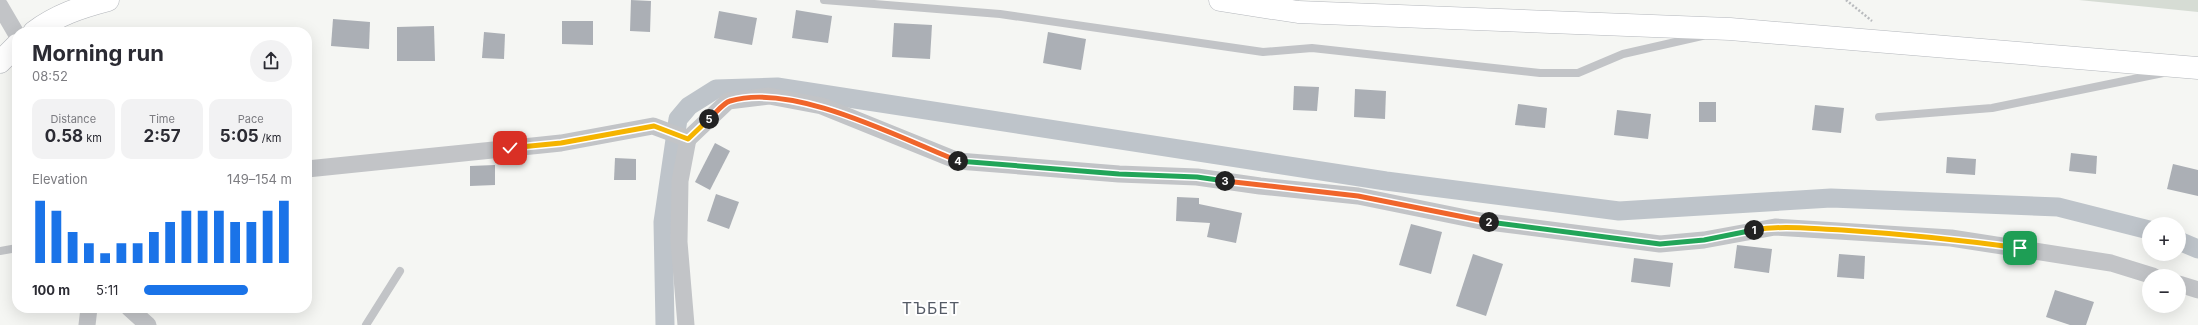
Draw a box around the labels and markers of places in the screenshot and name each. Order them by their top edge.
pin: 5 [699,109,719,129]
pin [493,131,527,165]
pin: 4 [948,151,968,171]
pin: 3 [1215,171,1235,191]
pin: 2 [1479,212,1499,232]
pin: 1 [1744,220,1764,240]
pin [2003,231,2037,265]

